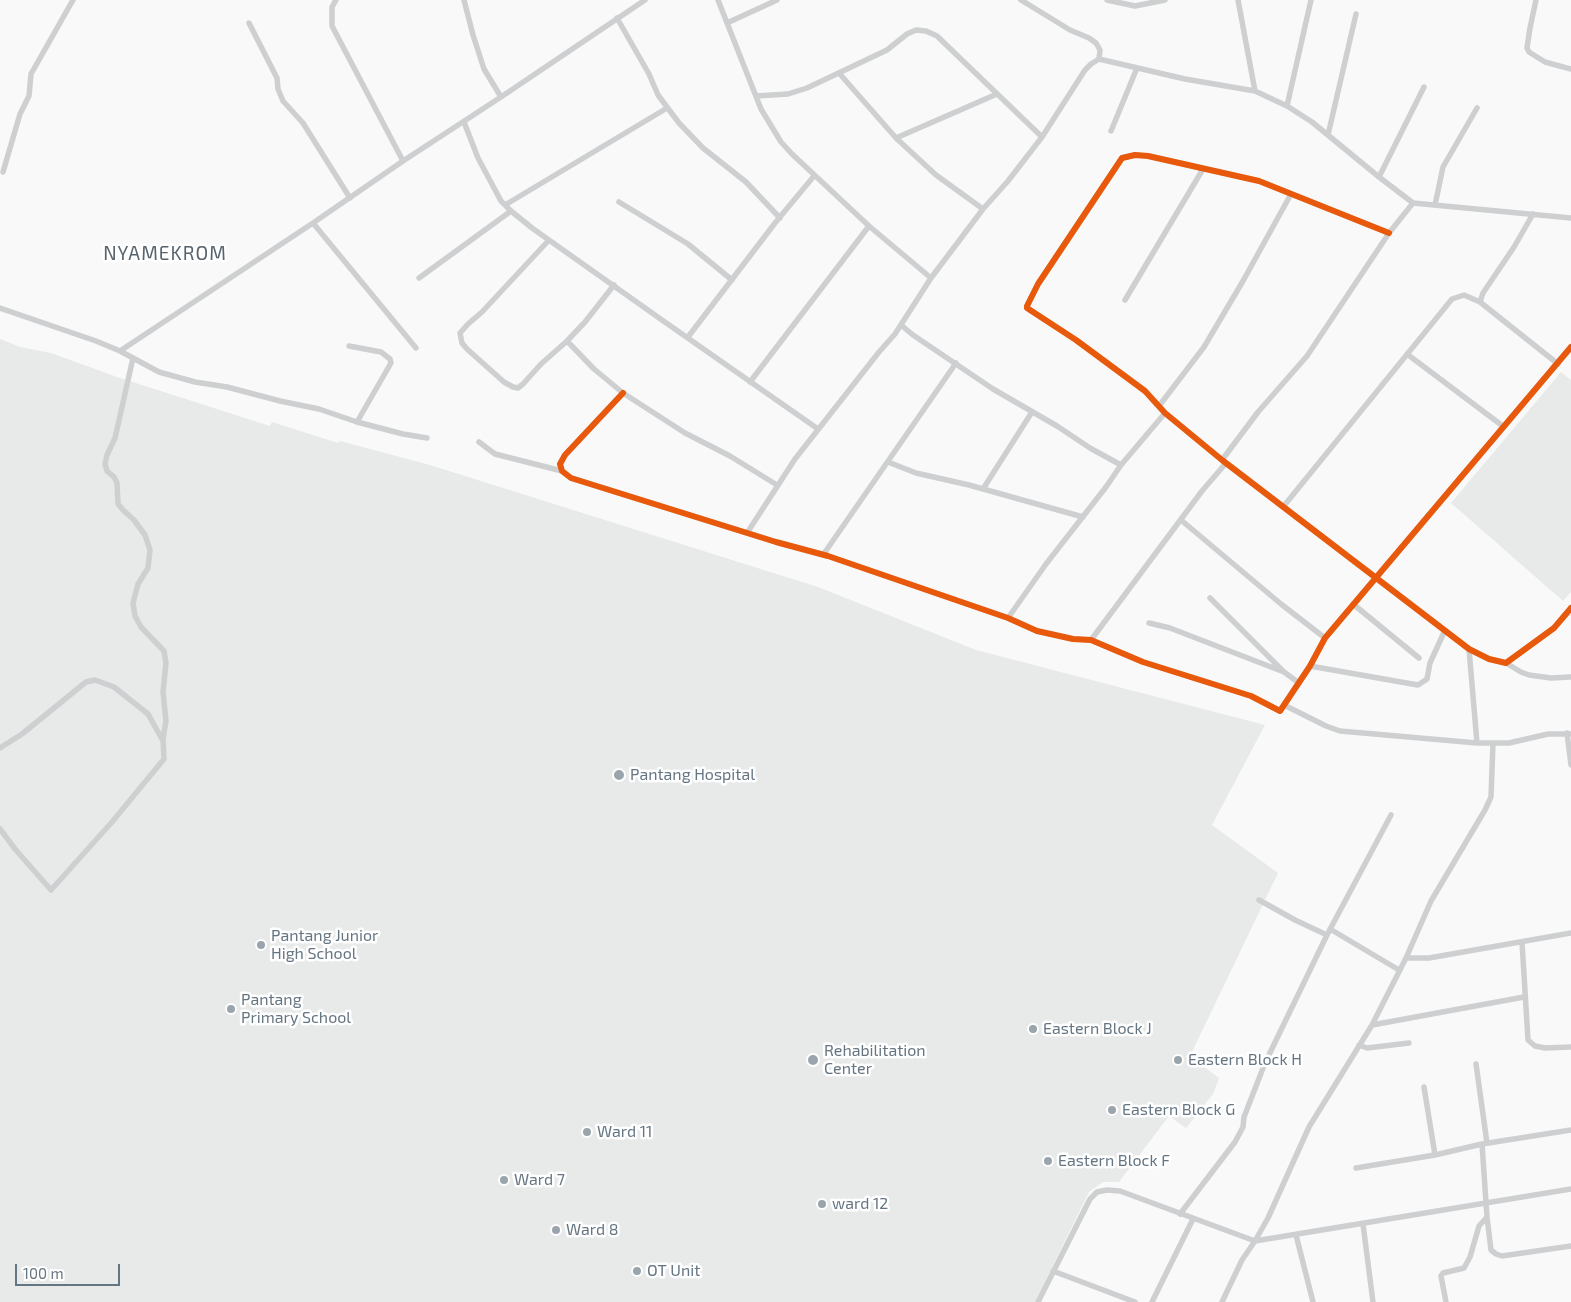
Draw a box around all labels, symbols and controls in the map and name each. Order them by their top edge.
district label: NYAMEKROM [102,243,228,265]
place label: Pantang Hospital [630,765,755,785]
marker: Pantang Hospital [612,768,626,782]
place label: Pantang Junior High School [271,926,378,964]
marker: Pantang Junior High School [255,939,267,951]
place label: Pantang Primary School [241,990,351,1028]
marker: Pantang Primary School [225,1003,237,1015]
place label: Eastern Block J [1043,1019,1152,1039]
marker: Eastern Block J [1027,1023,1039,1035]
place label: Rehabilitation Center [824,1041,926,1079]
place label: Eastern Block H [1188,1050,1302,1070]
marker: Rehabilitation Center [806,1053,820,1067]
marker: Eastern Block H [1172,1054,1184,1066]
place label: Eastern Block G [1122,1100,1235,1120]
marker: Eastern Block G [1106,1104,1118,1116]
place label: Ward 11 [597,1122,652,1142]
marker: Ward 11 [581,1126,593,1138]
place label: Eastern Block F [1058,1151,1170,1171]
marker: Eastern Block F [1042,1155,1054,1167]
place label: Ward 7 [514,1170,565,1190]
marker: Ward 7 [498,1174,510,1186]
place label: ward 12 [832,1194,888,1214]
marker: ward 12 [816,1198,828,1210]
place label: Ward 8 [566,1220,618,1240]
marker: Ward 8 [550,1224,562,1236]
scale bar [18,1254,122,1286]
place label: OT Unit [647,1261,700,1281]
text: 100 m [23,1264,64,1282]
marker: OT Unit [631,1265,643,1277]

